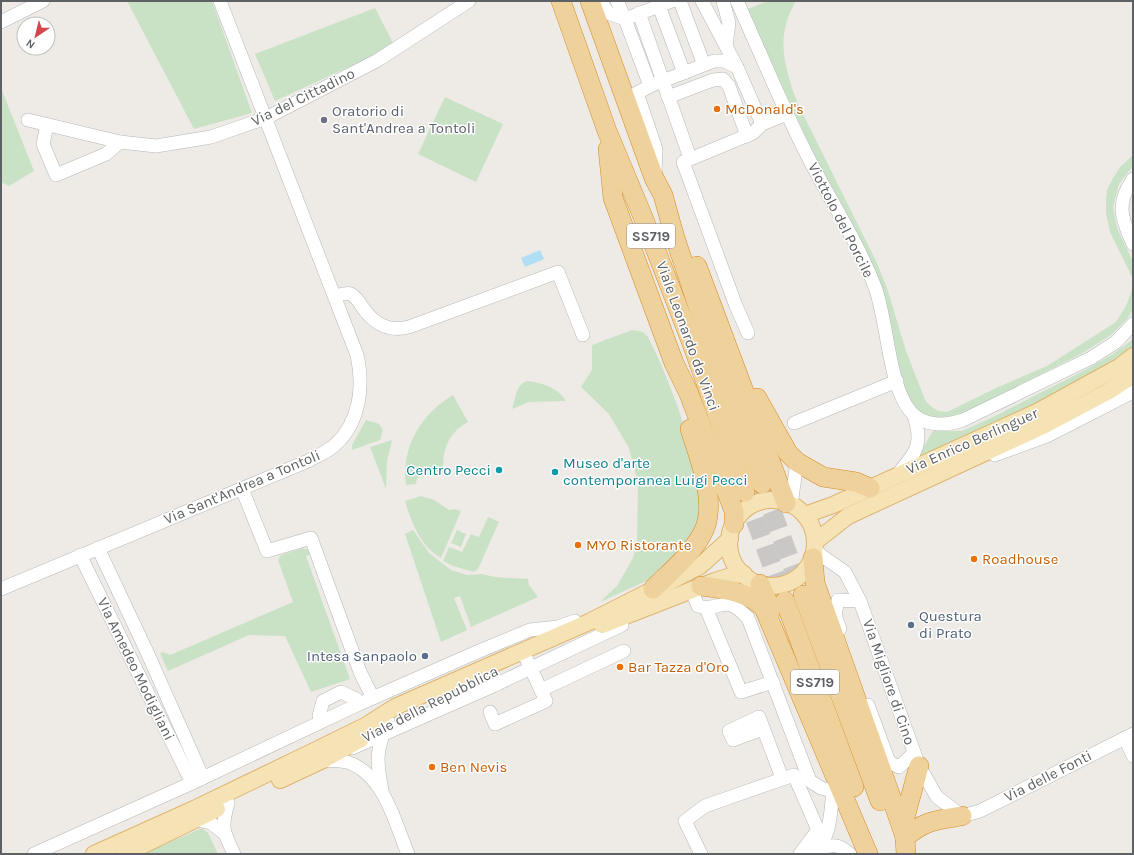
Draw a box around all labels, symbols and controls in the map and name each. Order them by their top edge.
north arrow [16,16,56,56]
text: N [24,36,38,51]
street label: Via del Cittadino [248,64,358,130]
place label: McDonald's [725,100,804,118]
place label: Oratorio di Sant'Andrea a Tontoli [332,102,475,137]
marker: McDonald's [712,104,722,114]
marker: Oratorio di Sant'Andrea a Tontoli [319,115,329,125]
street label: Viottolo del Porcile [804,159,878,281]
road number: SS719 [627,224,675,248]
street label: Viale Leonardo da Vinci [653,259,723,413]
street label: Via Enrico Berlinguer [903,404,1041,478]
street label: Via Sant'Andrea a Tontoli [161,446,323,528]
place label: Museo d'arte contemporanea Luigi Pecci [563,454,748,489]
place label: Centro Pecci [406,461,491,479]
marker: Centro Pecci [494,465,504,475]
marker: Museo d'arte contemporanea Luigi Pecci [550,467,560,477]
place label: MYO Ristorante [586,536,691,554]
marker: MYO Ristorante [573,540,583,550]
place label: Roadhouse [982,550,1058,568]
marker: Roadhouse [969,554,979,564]
street label: Via Amedeo Modigliani [94,595,178,743]
place label: Questura di Prato [919,607,982,642]
street label: Via Migliore di Cino [859,617,919,747]
marker: Questura di Prato [906,620,916,630]
place label: Intesa Sanpaolo [307,647,417,665]
marker: Intesa Sanpaolo [420,651,430,661]
place label: Bar Tazza d'Oro [628,658,729,676]
street label: Viale della Repubblica [359,662,501,746]
marker: Bar Tazza d'Oro [615,662,625,672]
road number: SS719 [791,670,839,694]
street label: Via delle Fonti [1001,746,1095,806]
place label: Ben Nevis [440,758,508,776]
marker: Ben Nevis [427,762,437,772]

